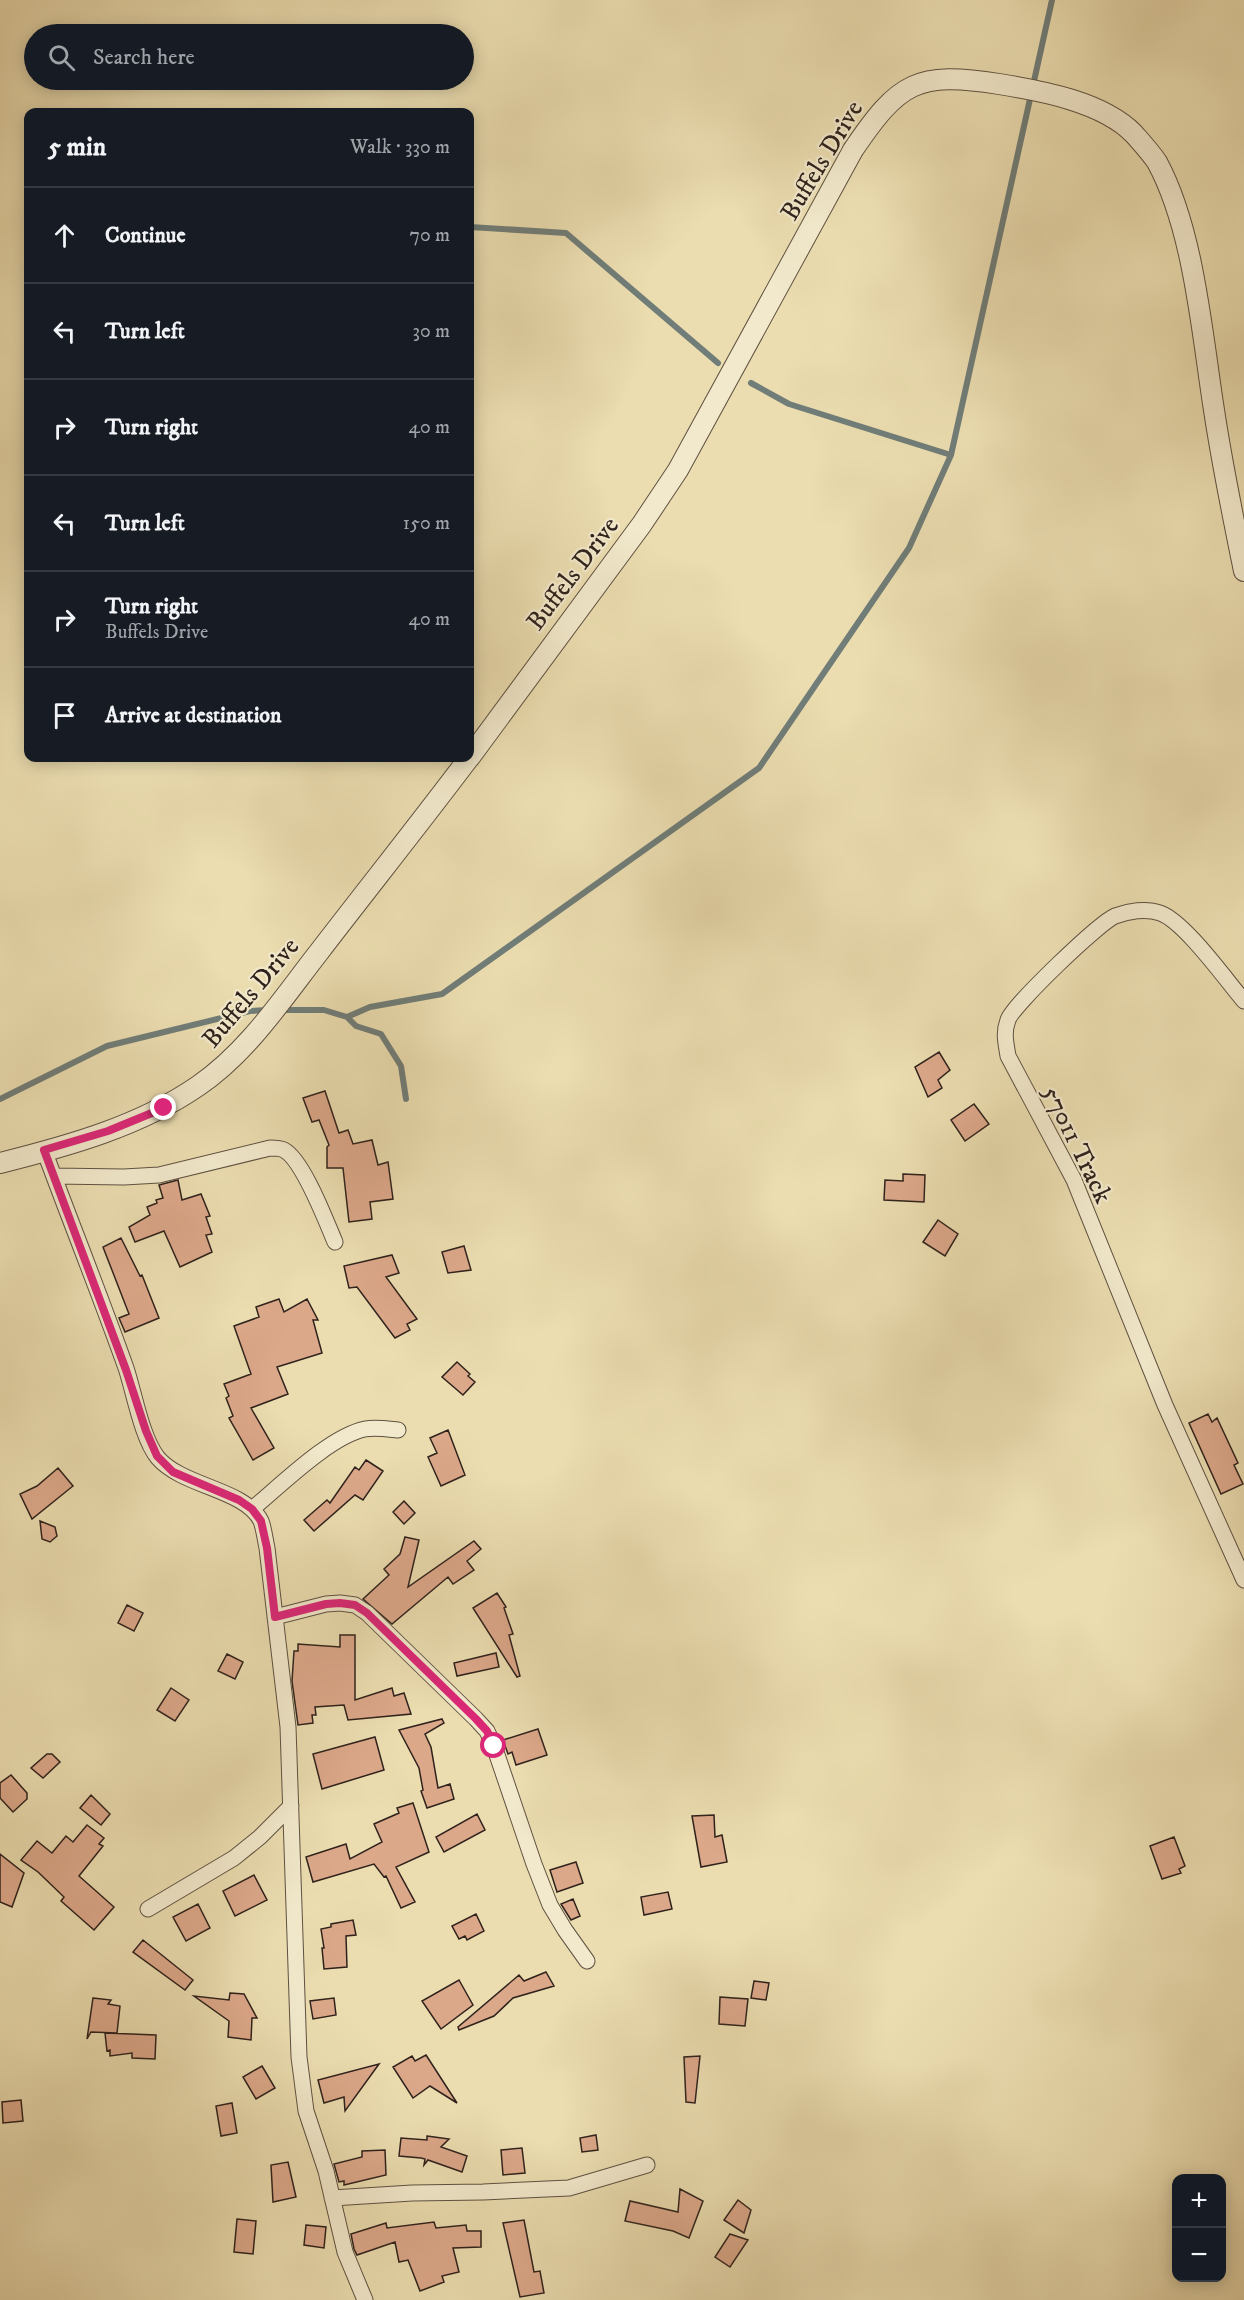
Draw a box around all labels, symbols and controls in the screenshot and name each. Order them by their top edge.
search box [24,24,474,90]
icon: search [45,41,78,74]
text: Search here [93,44,195,71]
street label: Buffels Drive [774,95,871,227]
text: 5 min [48,131,106,164]
text: Walk · 330 m [350,135,450,160]
icon: ahead [48,219,81,252]
text: Continue [105,222,186,249]
text: 70 m [409,223,450,248]
icon: left [48,315,81,348]
text: Turn left [105,318,185,345]
text: 30 m [412,319,450,344]
icon: right [48,411,81,444]
text: Turn right [105,414,198,441]
text: 40 m [408,415,450,440]
icon: left [48,507,81,540]
text: Turn left [105,510,185,537]
street label: Buffels Drive [520,510,627,637]
text: 150 m [403,511,450,536]
text: Turn right [105,593,198,620]
icon: right [48,603,81,636]
text: 40 m [408,607,450,632]
text: Buffels Drive [105,620,208,645]
icon: arrive [48,699,81,732]
text: Arrive at destination [105,702,282,729]
street label: Buffels Drive [195,931,307,1055]
street label: 57011 Track [1034,1080,1119,1209]
route end [150,1094,176,1120]
route start [480,1732,506,1758]
map controls [1172,2174,1226,2282]
button: + [1172,2174,1226,2228]
button: − [1172,2228,1226,2282]

